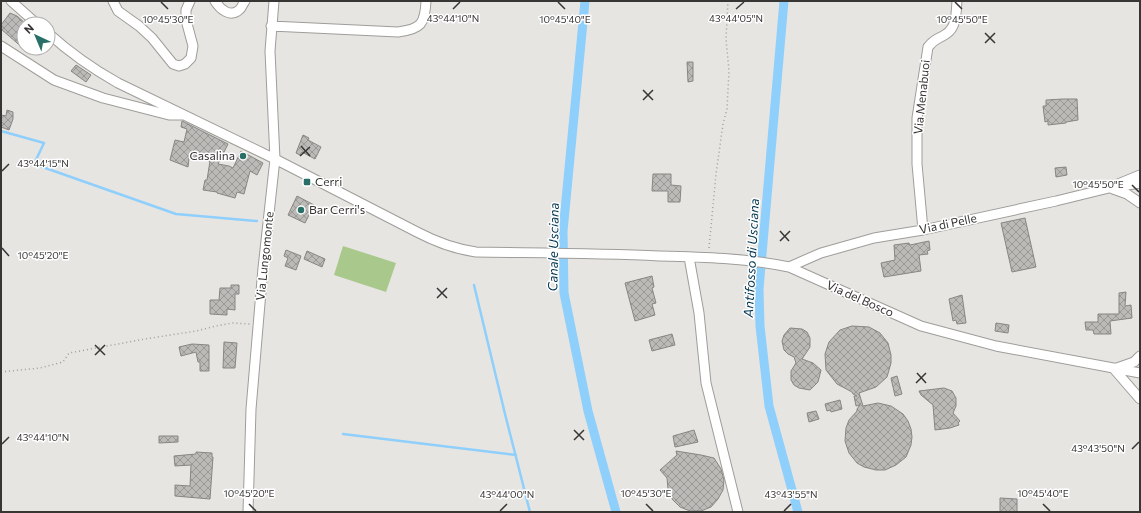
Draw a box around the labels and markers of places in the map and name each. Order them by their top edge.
place label: Casalina [189,148,235,162]
marker: Casalina [238,151,248,161]
place label: Cerri [315,174,342,188]
marker: Cerri [302,177,312,187]
place label: Bar Cerri's [309,202,365,216]
marker: Bar Cerri's [296,205,306,215]

